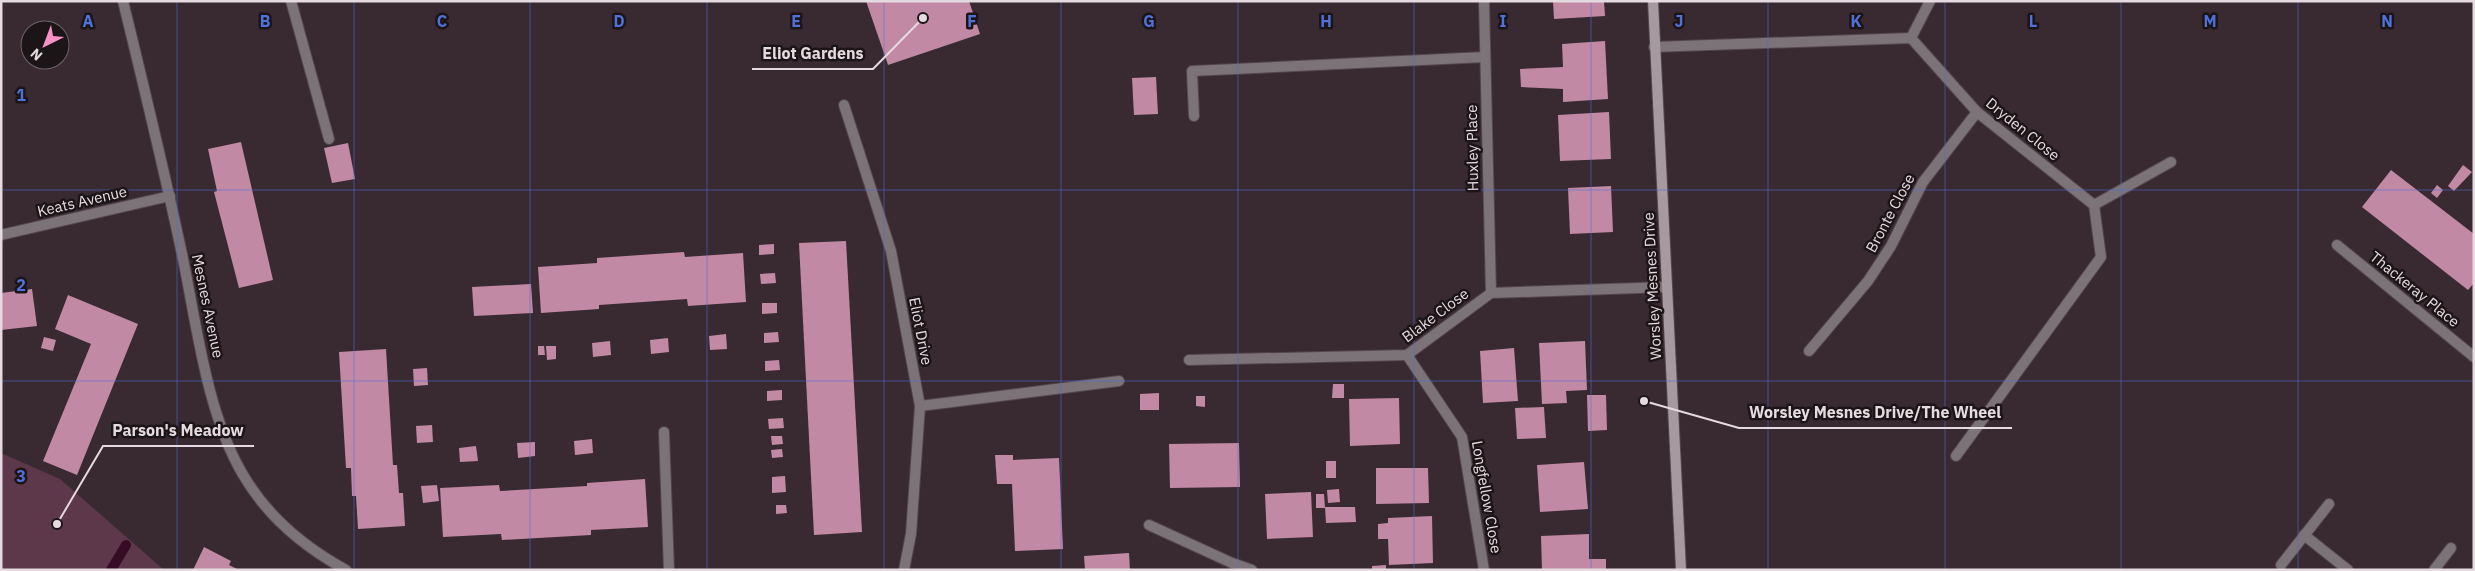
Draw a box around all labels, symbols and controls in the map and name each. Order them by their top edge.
text: A [83,11,94,31]
text: B [260,11,271,31]
text: C [437,11,447,31]
text: D [613,11,625,31]
text: E [791,11,801,31]
text: F [967,11,977,31]
text: G [1143,11,1155,31]
text: H [1320,11,1332,31]
text: I [1500,11,1507,31]
text: J [1675,11,1683,31]
text: K [1850,11,1862,31]
text: L [2029,11,2037,31]
text: M [2203,11,2217,31]
text: N [2381,11,2393,31]
north arrow [20,20,70,70]
callout: Eliot Gardens [752,38,873,69]
text: Eliot Gardens [762,43,864,63]
text: N [27,45,46,65]
text: 1 [16,85,26,105]
street label: Dryden Close [1982,93,2064,165]
street label: Huxley Place [1462,104,1482,192]
street label: Bronte Close [1861,170,1919,256]
street label: Keats Avenue [35,181,129,221]
street label: Worsley Mesnes Drive [1639,212,1665,360]
street label: Thackeray Place [2366,247,2464,331]
street label: Mesnes Avenue [188,252,228,360]
text: 2 [16,275,26,295]
street label: Blake Close [1398,284,1472,346]
street label: Eliot Drive [905,296,937,366]
callout: Worsley Mesnes Drive/The Wheel [1739,397,2012,428]
text: Worsley Mesnes Drive/The Wheel [1749,402,2001,422]
callout: Parson's Meadow [103,415,254,446]
text: Parson's Meadow [112,420,244,440]
street label: Longfellow Close [1468,439,1506,555]
text: 3 [16,466,26,486]

